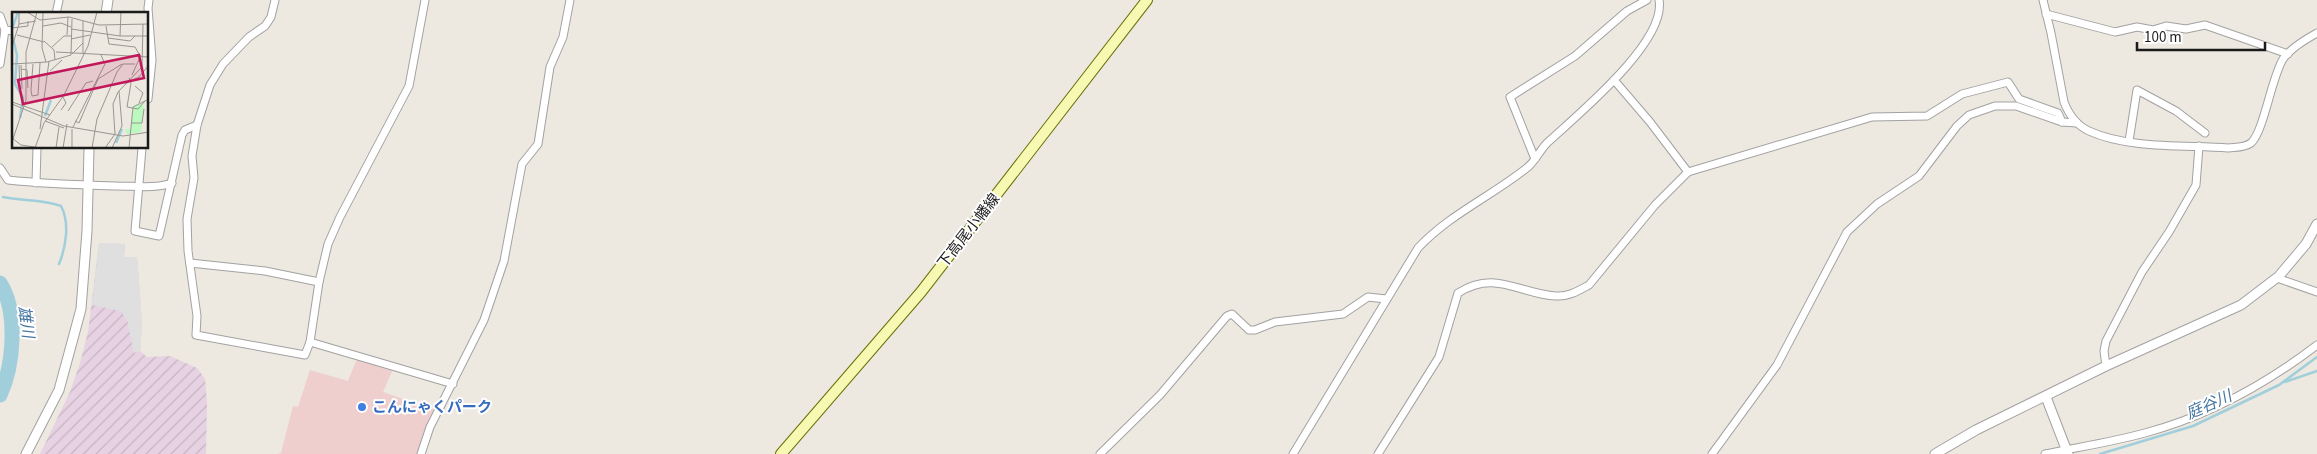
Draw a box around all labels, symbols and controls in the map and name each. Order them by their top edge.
inset map [12,12,149,149]
scale bar [2137,20,2264,52]
text: 100 m [2144,27,2182,48]
street label: 下高尾小幡線 [933,189,1005,273]
water label: 雄川 [13,305,39,341]
water label: 庭谷川 [2183,384,2237,425]
place label: こんにゃくパーク [372,397,492,418]
marker: こんにゃくパーク [356,401,368,413]

